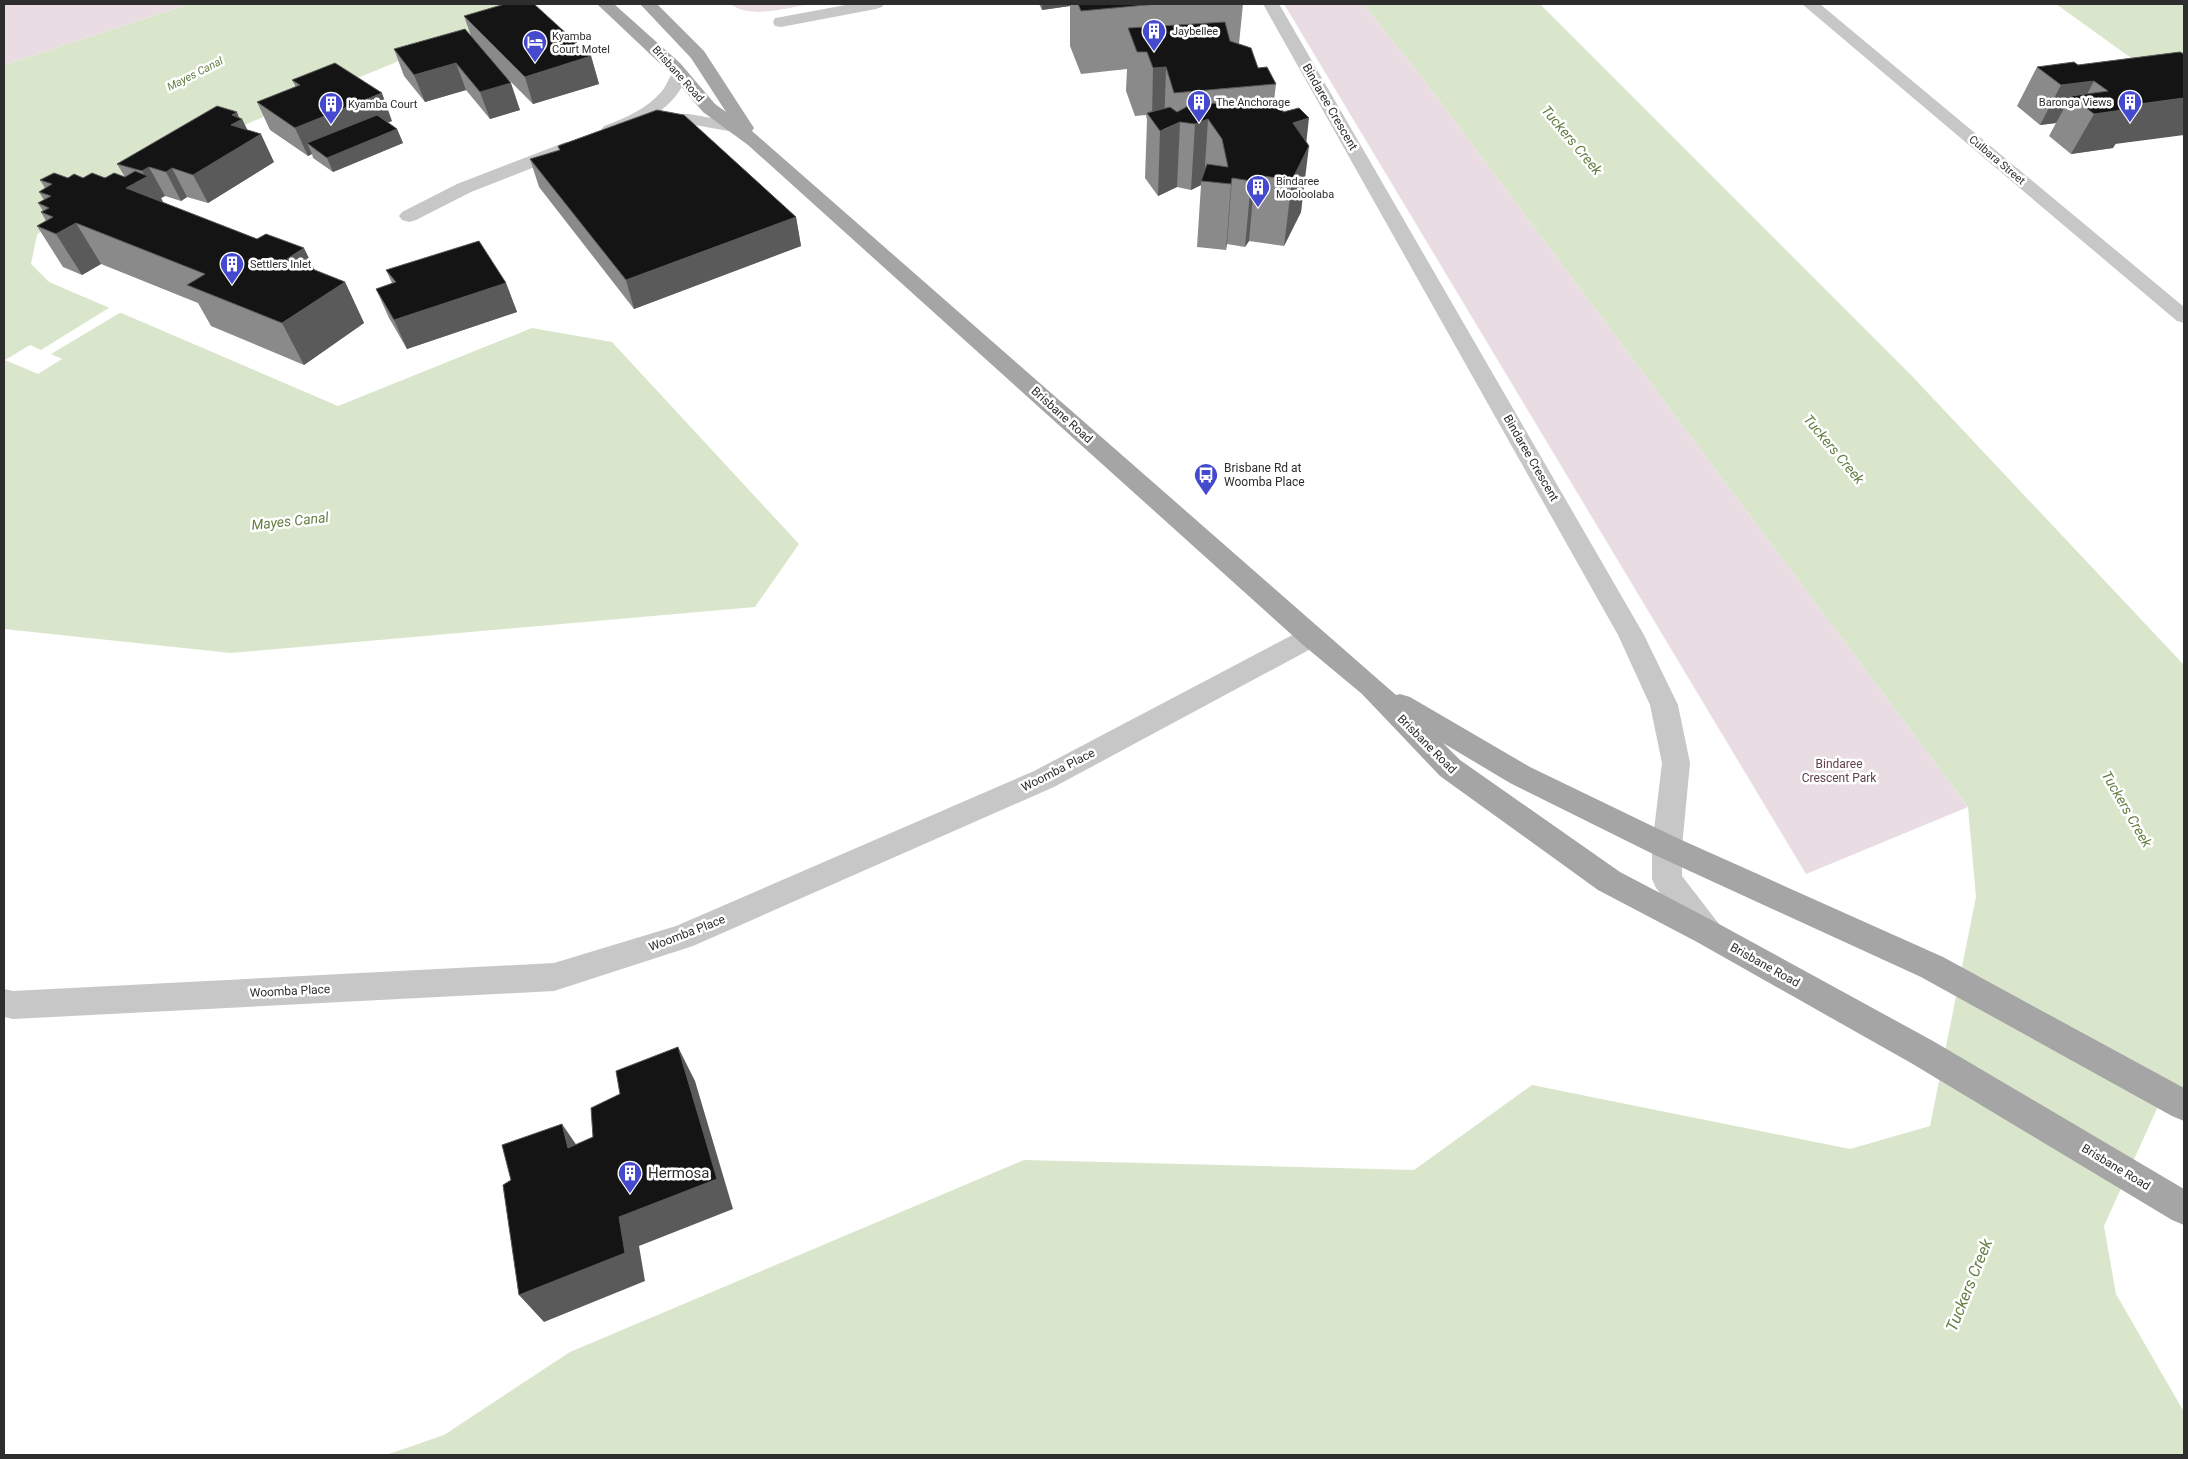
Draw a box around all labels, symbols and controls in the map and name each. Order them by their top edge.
building icon: Jaybellee [1141,18,1167,52]
place label: Jaybellee [1172,25,1218,38]
hotel icon: Kyamba Court Motel [522,29,548,63]
place label: Kyamba Court Motel [552,30,610,56]
street label: Brisbane Road [649,43,707,105]
water label: Mayes Canal [165,54,225,94]
street label: Bindaree Crescent [1300,61,1360,153]
building icon: The Anchorage [1186,89,1212,123]
building icon: Baronga Views [2117,89,2143,123]
building icon: Kyamba Court [318,91,344,125]
place label: The Anchorage [1216,96,1290,109]
place label: Baronga Views [2039,96,2112,109]
place label: Kyamba Court [348,98,418,111]
water label: Tuckers Creek [1538,102,1606,179]
street label: Culbara Street [1966,133,2028,188]
building icon: Bindaree Mooloolaba [1245,174,1271,208]
place label: Bindaree Mooloolaba [1276,175,1334,201]
building icon: Settlers Inlet [219,251,245,285]
place label: Settlers Inlet [250,258,312,271]
street label: Brisbane Road [1029,384,1095,446]
water label: Tuckers Creek [1800,411,1868,488]
street label: Bindaree Crescent [1501,412,1561,504]
place label: Brisbane Rd at Woomba Place [1224,461,1305,489]
bus stop icon: Brisbane Rd at Woomba Place [1193,462,1219,496]
water label: Mayes Canal [251,509,330,533]
street label: Brisbane Road [1395,712,1459,776]
street label: Woomba Place [1019,745,1097,795]
park label: Bindaree Crescent Park [1802,757,1877,785]
water label: Tuckers Creek [2099,768,2156,851]
street label: Woomba Place [647,912,727,954]
street label: Brisbane Road [1728,940,1802,990]
street label: Woomba Place [249,982,331,1000]
street label: Brisbane Road [2079,1141,2153,1193]
building icon: Hermosa [617,1160,643,1194]
place label: Hermosa [648,1164,709,1182]
water label: Tuckers Creek [1942,1235,1997,1334]

